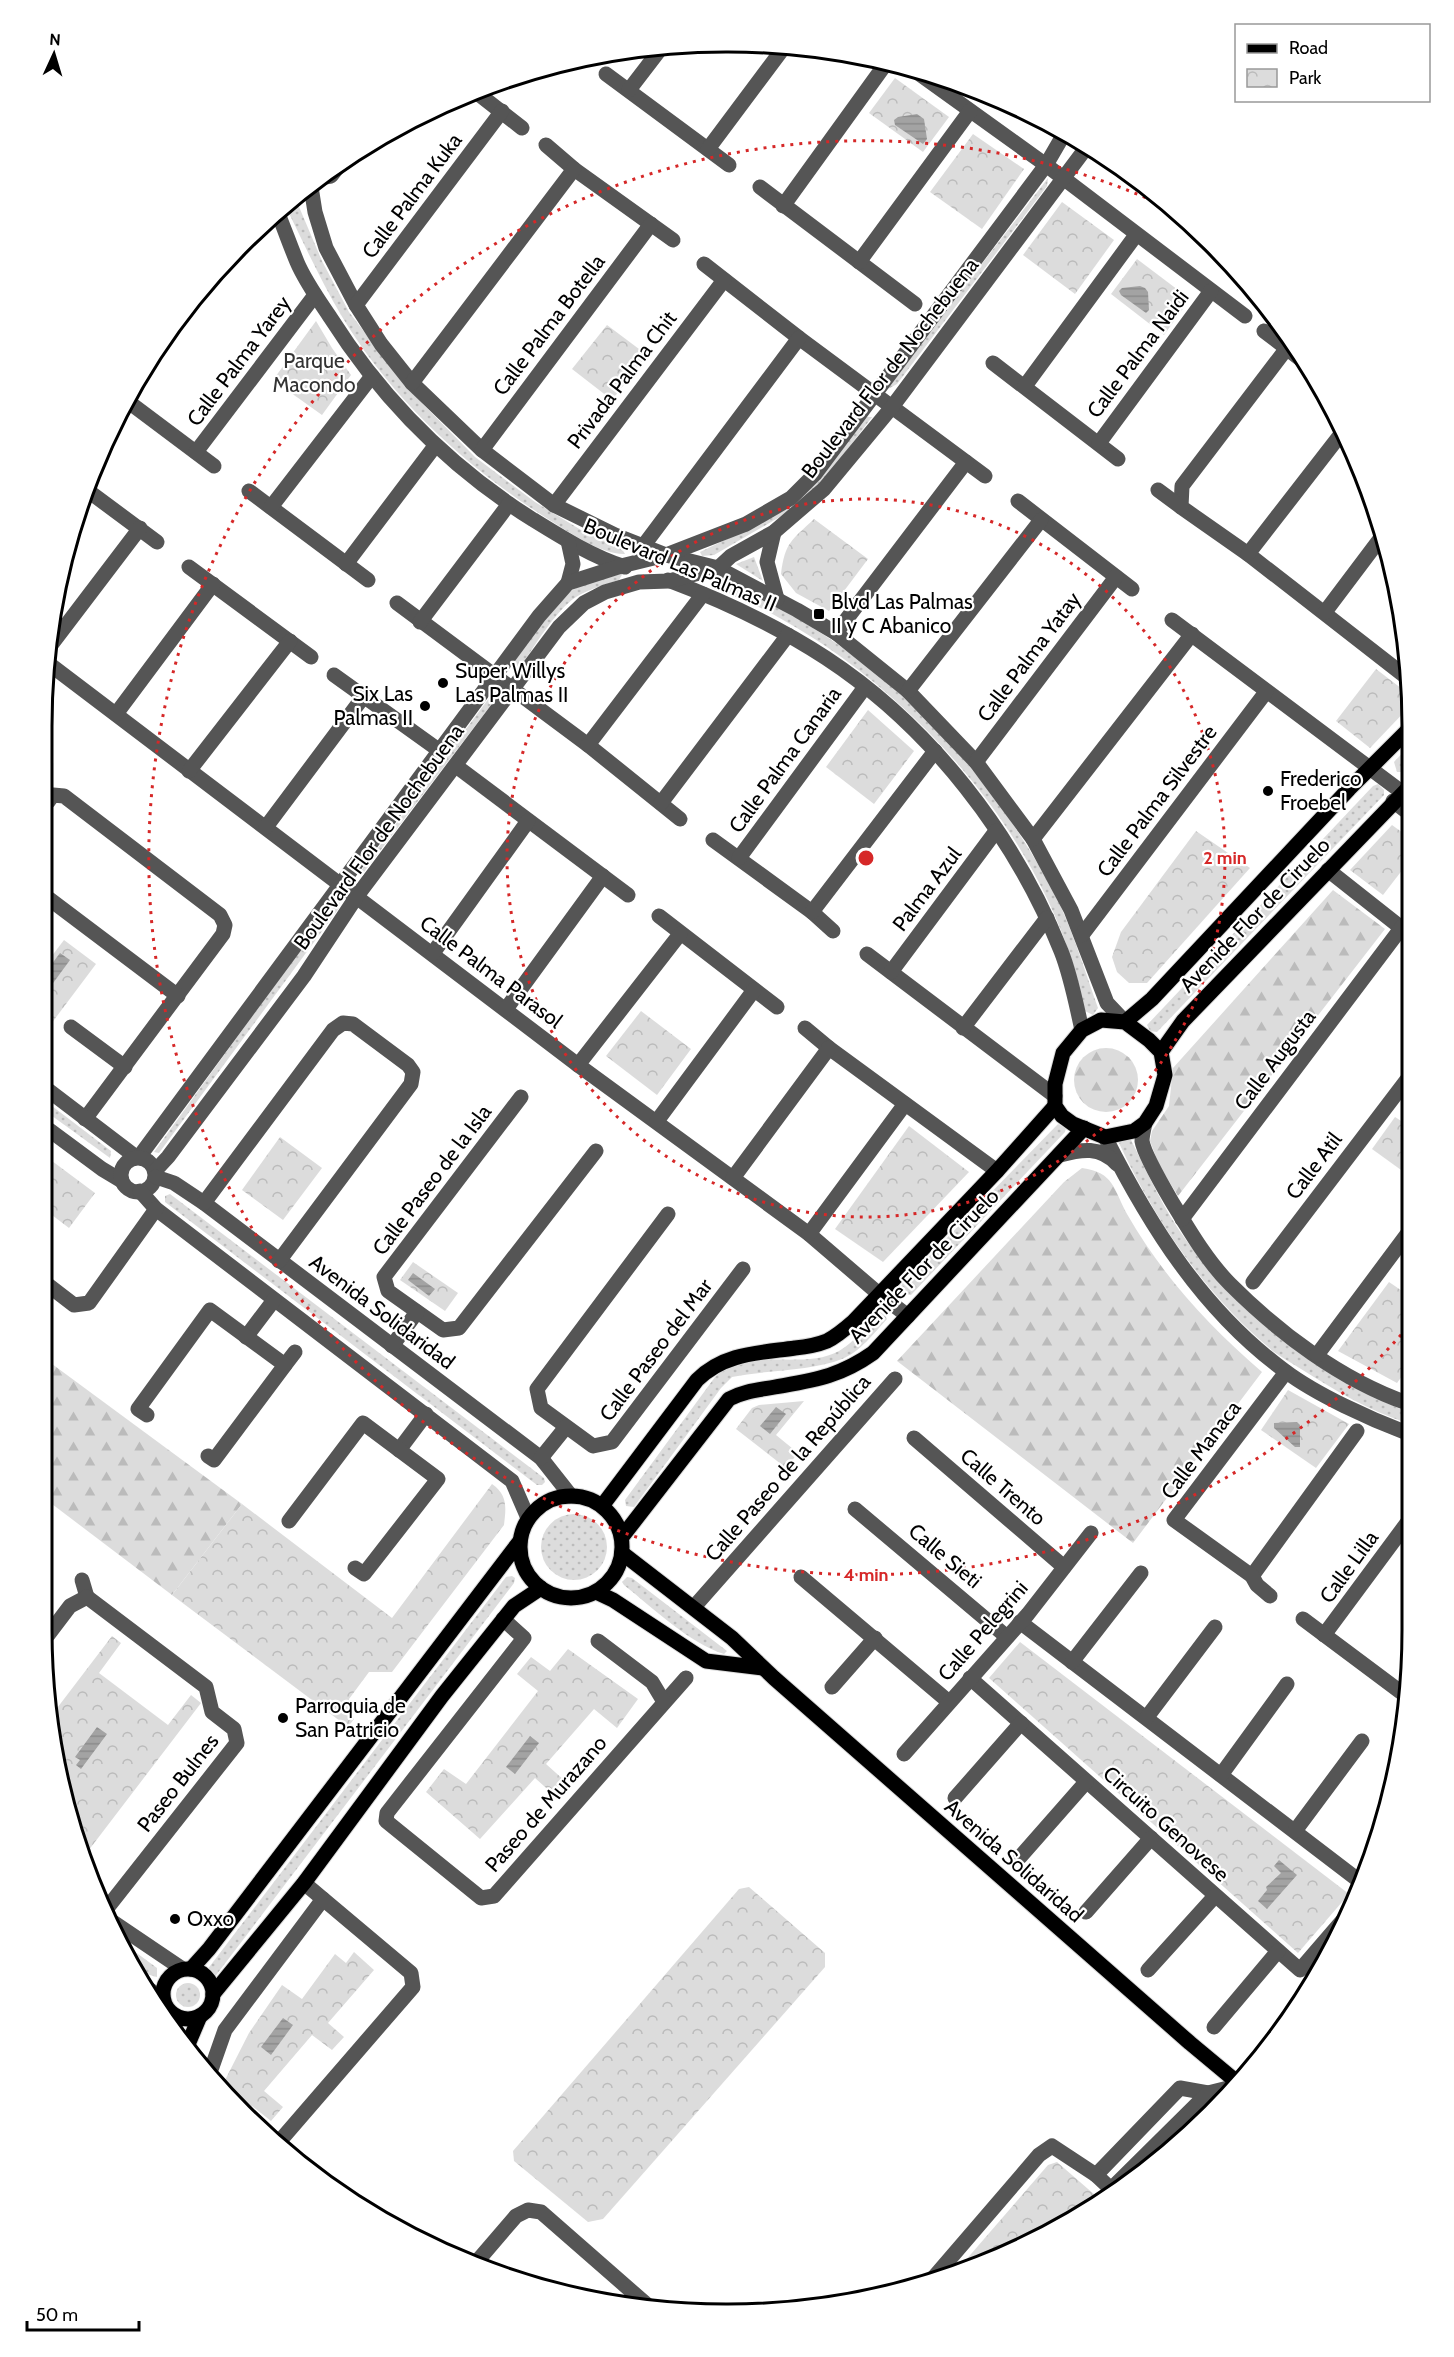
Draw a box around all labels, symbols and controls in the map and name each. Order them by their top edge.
north arrow [24,24,84,84]
legend [1235,24,1430,102]
text: N [49,30,61,49]
text: Road [1289,37,1328,59]
text: Park [1289,67,1322,89]
street label: Calle Palma Kuka [356,128,467,263]
street label: Calle Palma Botella [487,249,610,400]
street label: Boulevard Flor de Nochebuena [796,253,983,483]
street label: Calle Palma Naidi [1081,285,1194,423]
street label: Calle Palma Yarey [182,290,296,431]
street label: Privada Palma Chit [562,306,681,453]
park label: Parque Macondo [273,348,355,397]
street label: Boulevard Las Palmas II [580,513,780,616]
street label: Calle Palma Yatay [972,587,1086,727]
place label: Blvd Las Palmas II y C Abanico [831,589,973,638]
marker: Blvd Las Palmas II y C Abanico [812,607,826,621]
place label: Super Willys Las Palmas II [455,658,568,707]
marker: Super Willys Las Palmas II [436,676,450,690]
place label: Six Las Palmas II [334,681,413,730]
street label: Calle Palma Canaria [723,682,846,838]
marker: Six Las Palmas II [418,699,432,713]
street label: Boulevard Flor de Nochebuena [288,719,469,954]
street label: Calle Palma Silvestre [1091,720,1222,881]
place label: Frederico Froebel [1280,766,1362,815]
marker: Frederico Froebel [1261,784,1275,798]
street label: Avenide Flor de Ciruelo [1174,832,1335,997]
street label: Palma Azul [887,842,966,936]
text: 2 min [1203,847,1247,869]
centre of rings [856,848,876,868]
street label: Calle Palma Parasol [415,910,567,1033]
street label: Calle Augusta [1229,1005,1320,1115]
street label: Calle Paseo de la Isla [367,1100,496,1260]
street label: Calle Atil [1280,1127,1347,1204]
street label: Avenide Flor de Ciruelo [843,1183,1004,1348]
street label: Avenida Solidaridad [305,1249,460,1374]
street label: Calle Paseo del Mar [594,1273,717,1426]
street label: Calle Paseo de la República [700,1369,875,1566]
street label: Calle Manaca [1155,1396,1246,1504]
street label: Calle Trento [956,1443,1051,1530]
street label: Calle Sieti [904,1518,987,1593]
street label: Calle Lilla [1314,1526,1383,1608]
text: 4 min [843,1564,889,1586]
street label: Calle Pelegrini [932,1576,1033,1686]
place label: Parroquia de San Patricio [295,1693,406,1742]
marker: Parroquia de San Patricio [276,1711,290,1725]
street label: Paseo Bulnes [132,1729,224,1837]
street label: Paseo de Murazano [480,1730,612,1877]
street label: Circuito Genovese [1098,1761,1235,1887]
street label: Avenida Solidaridad [940,1794,1089,1928]
place label: Oxxo [187,1906,234,1931]
marker: Oxxo [168,1912,182,1926]
scale bar [27,2294,140,2332]
text: 50 m [36,2304,78,2326]

